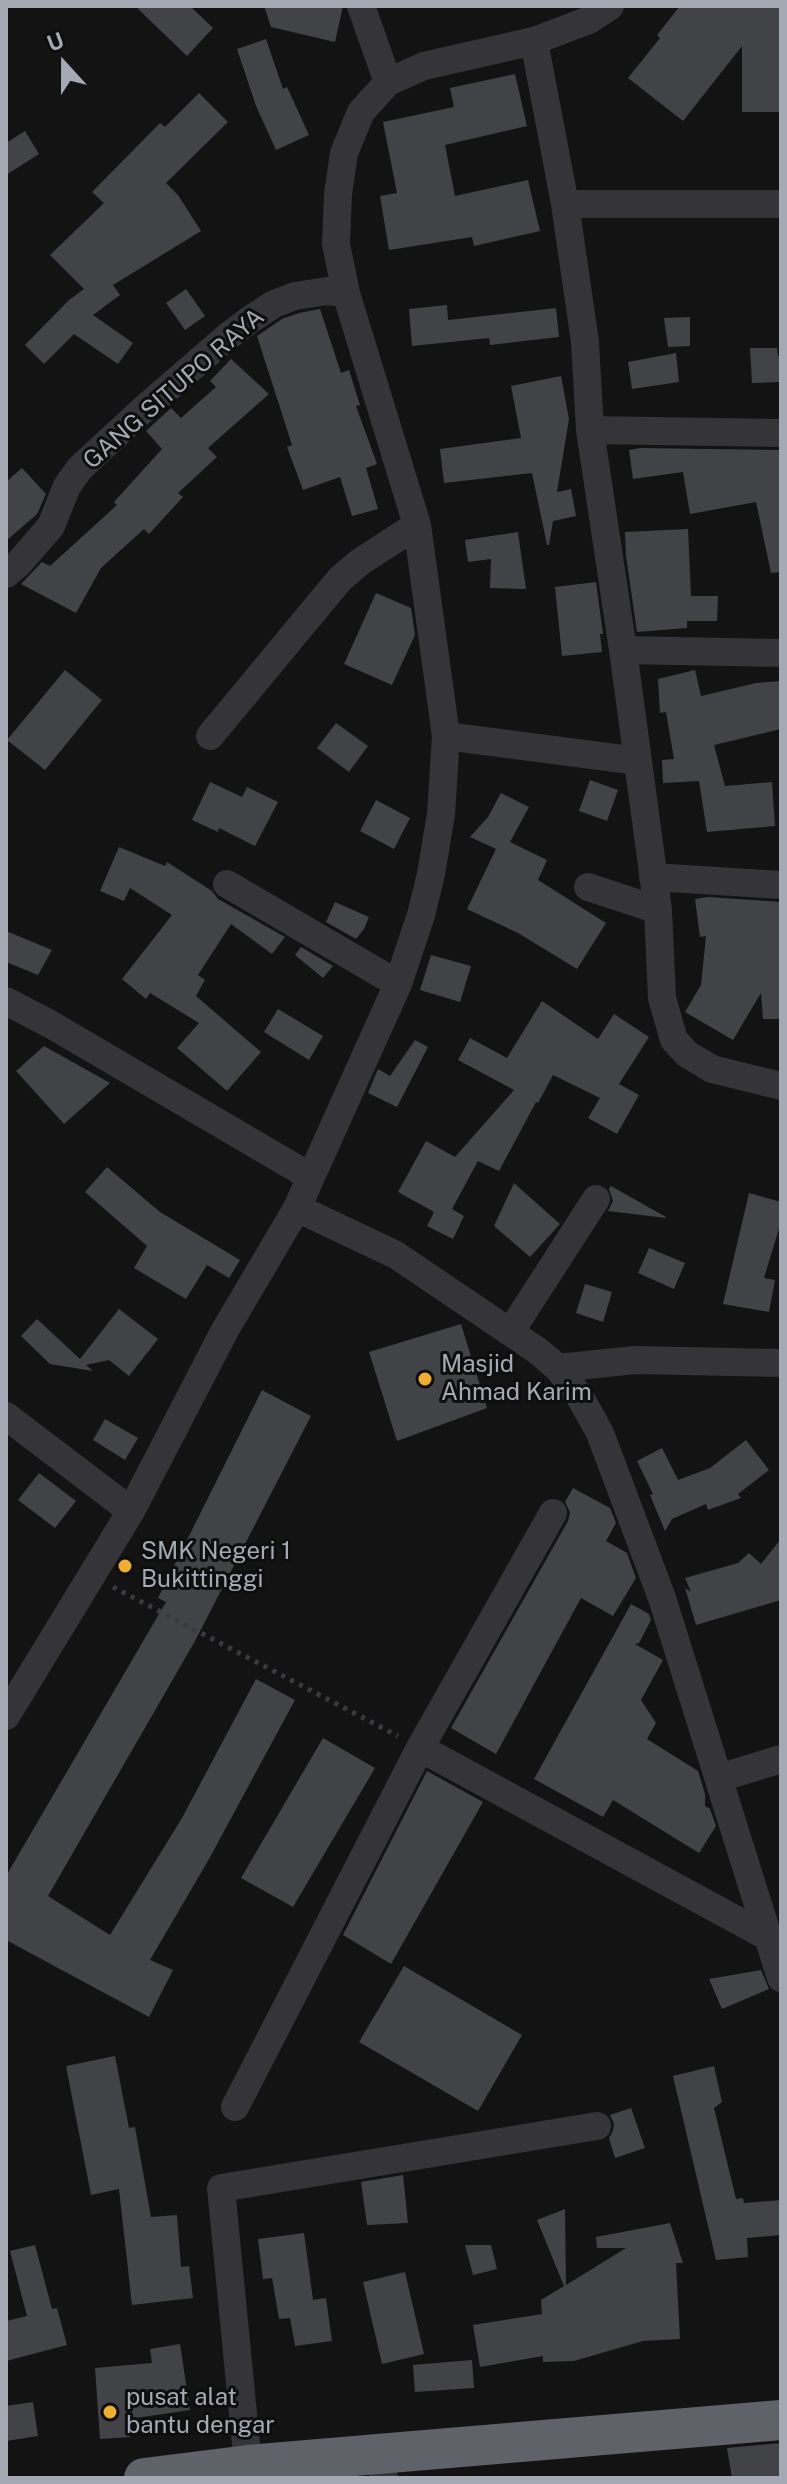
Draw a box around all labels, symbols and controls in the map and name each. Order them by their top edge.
north arrow [24,24,104,104]
text: U [43,27,67,57]
street label: GANG SITUPO RAYA [78,303,270,475]
place label: Masjid Ahmad Karim [441,1351,592,1407]
marker: Masjid Ahmad Karim [416,1370,434,1388]
place label: SMK Negeri 1 Bukittinggi [141,1538,291,1594]
marker: SMK Negeri 1 Bukittinggi [116,1557,134,1575]
place label: pusat alat bantu dengar [126,2384,275,2440]
marker: pusat alat bantu dengar [101,2403,119,2421]

